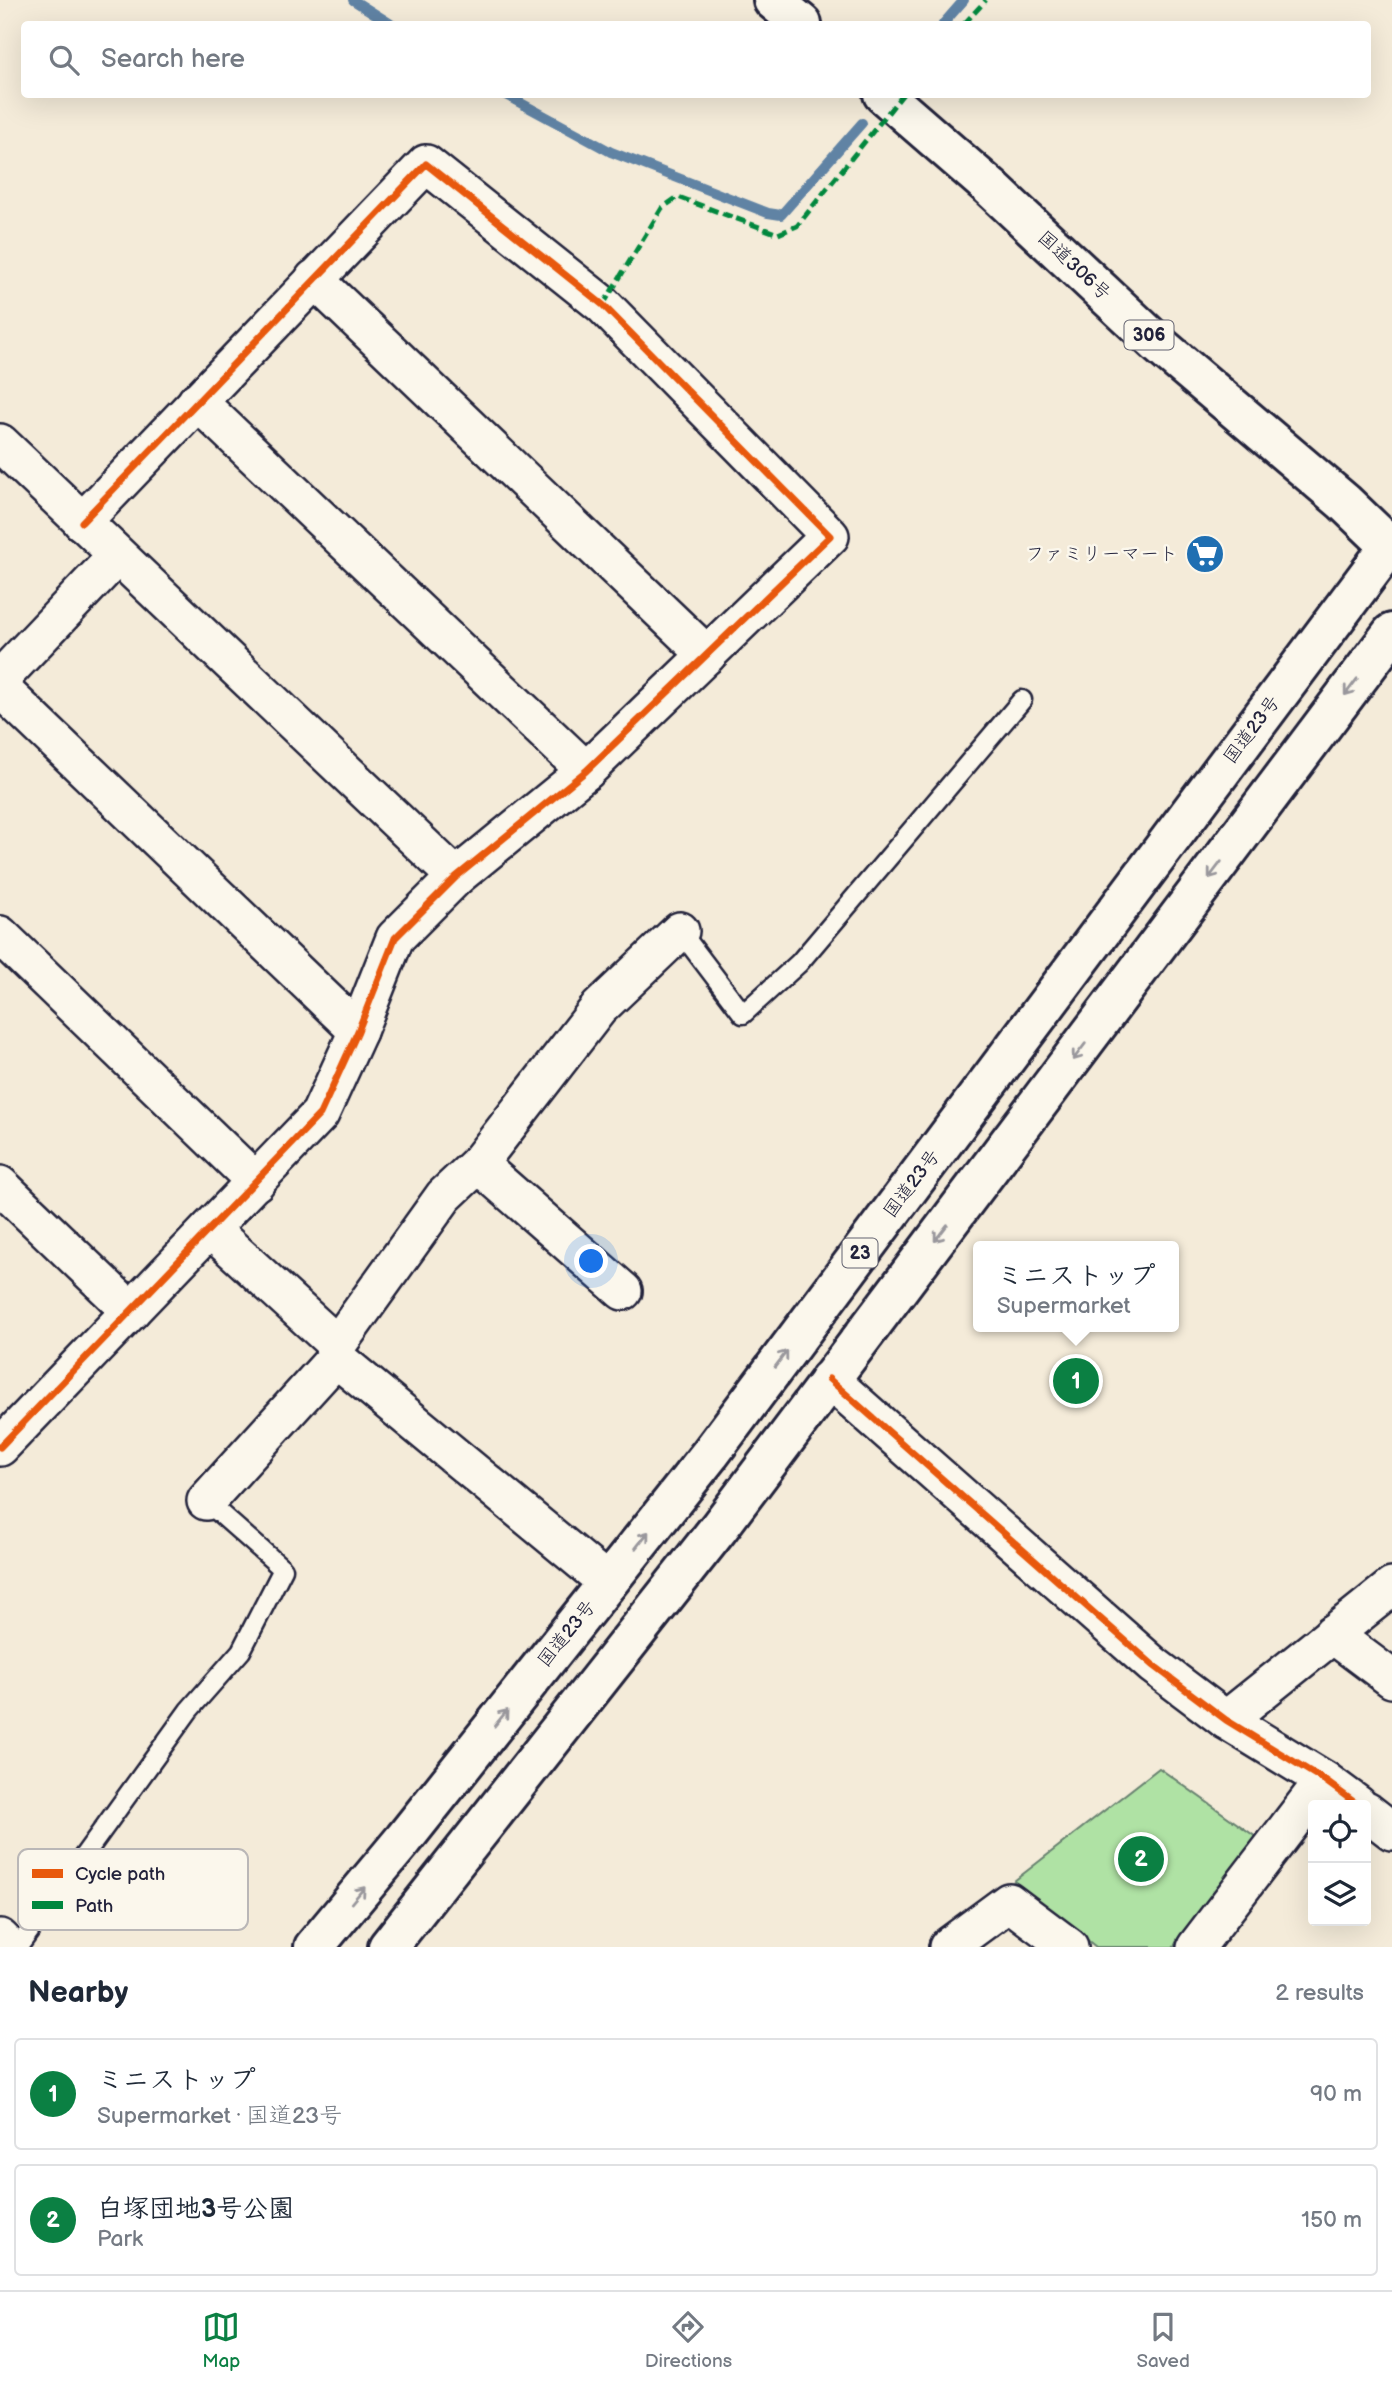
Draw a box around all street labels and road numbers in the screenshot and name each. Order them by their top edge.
street label: 国道306号 [1033,226,1115,306]
road number: 306 [1124,320,1174,349]
street label: 国道23号 [1219,691,1285,769]
street label: 国道23号 [879,1145,945,1223]
road number: 23 [842,1238,878,1268]
street label: 国道23号 [533,1596,601,1672]

